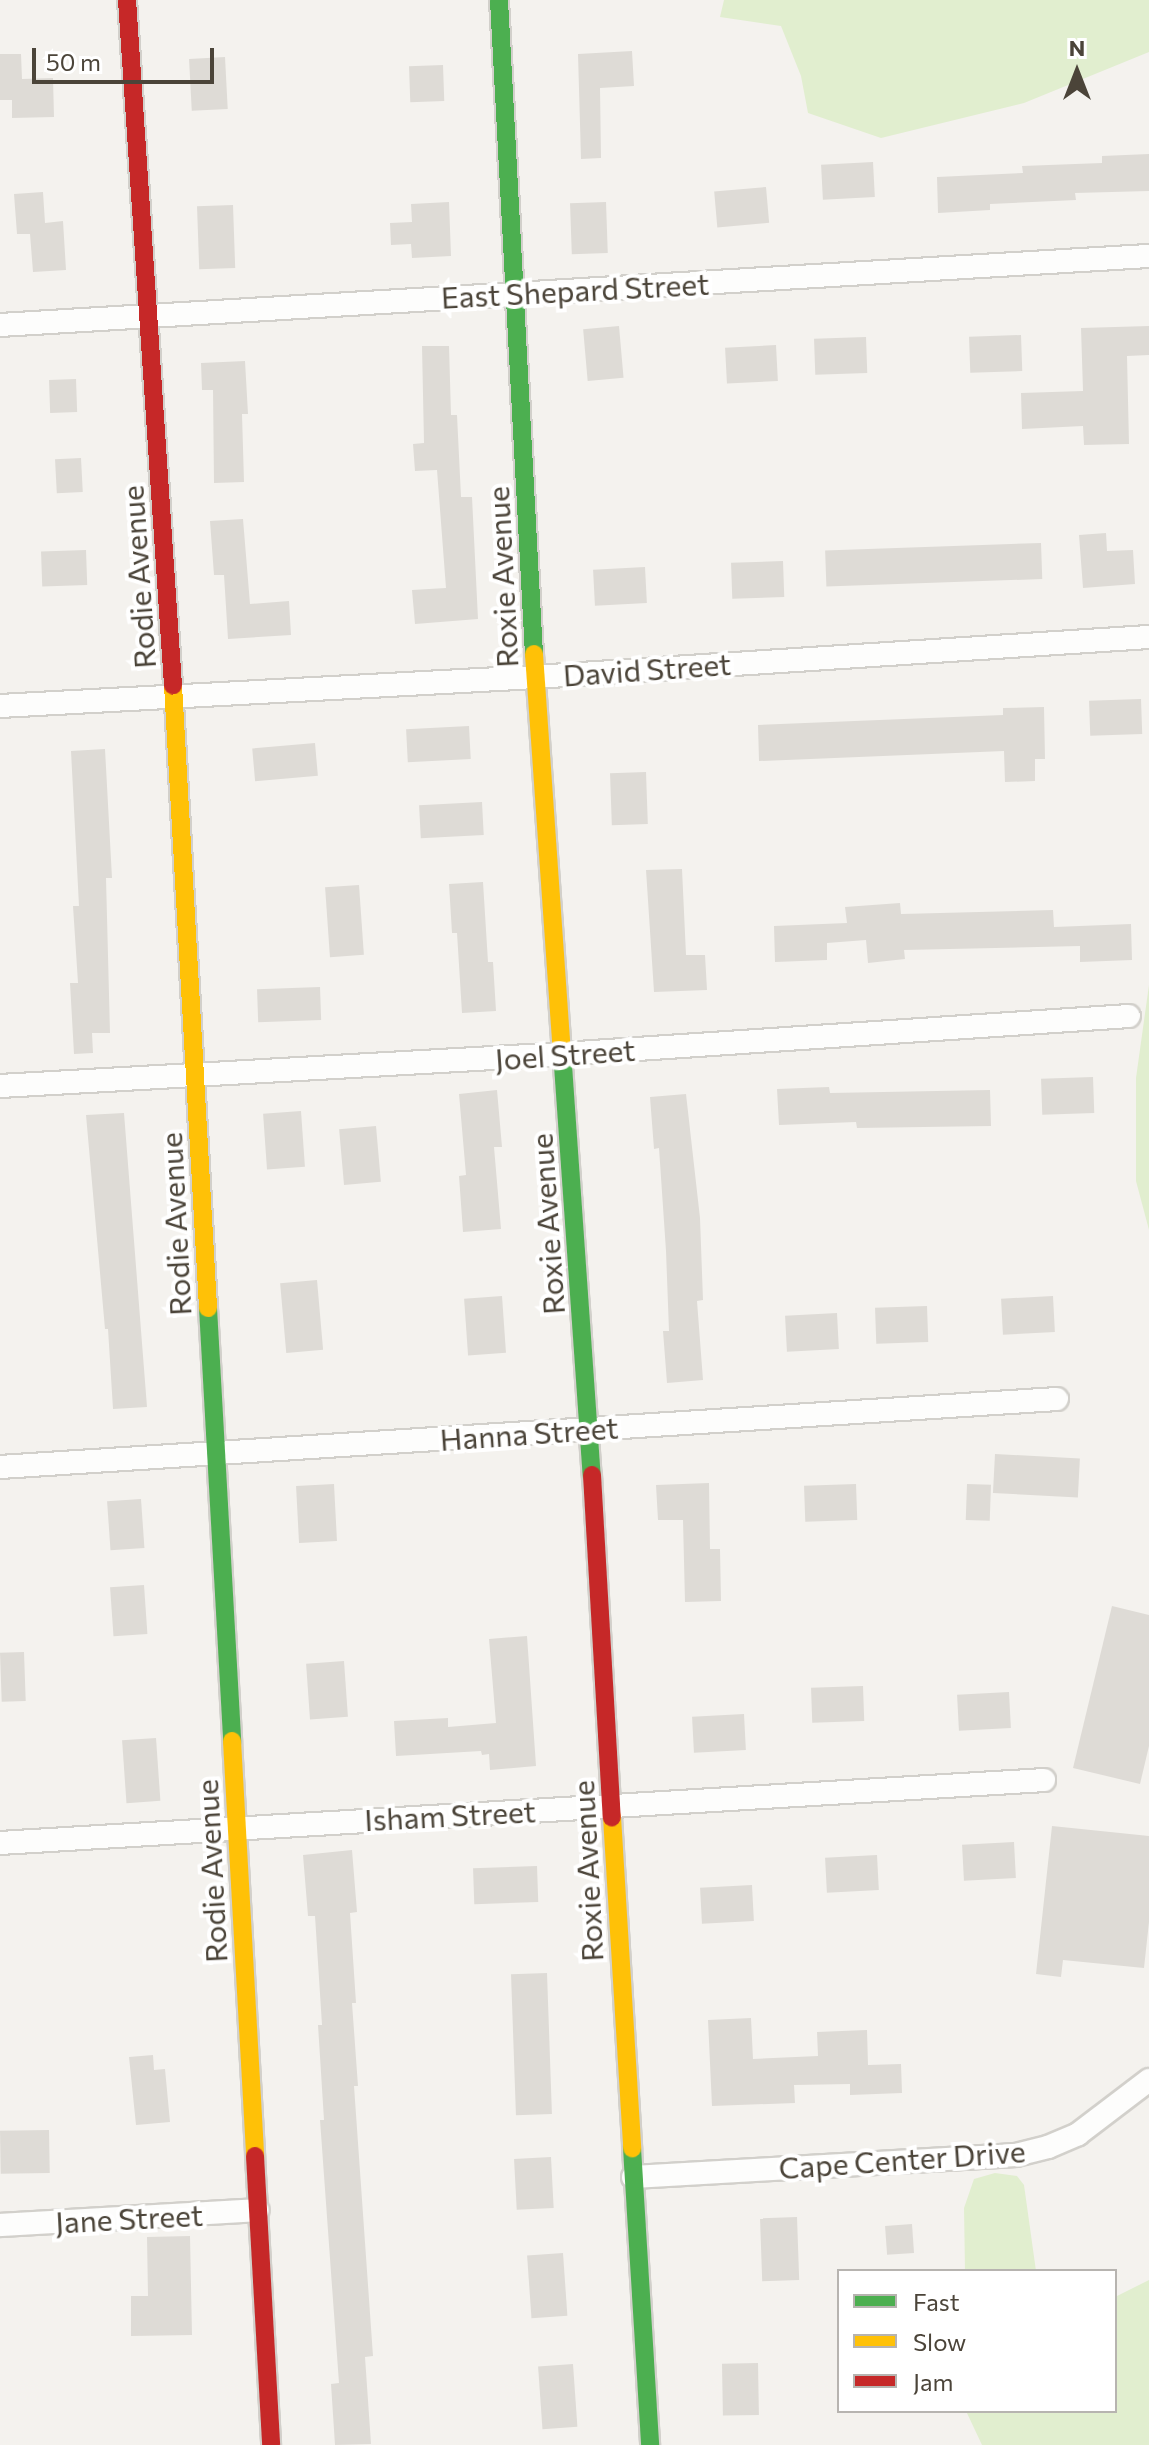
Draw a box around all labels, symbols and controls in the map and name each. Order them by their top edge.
scale bar [36,32,218,82]
north arrow [1037,32,1117,112]
text: N [1069,34,1085,61]
text: 50 m [46,47,101,76]
street label: East Shepard Street [440,265,710,315]
street label: Rodie Avenue [114,484,162,670]
street label: Roxie Avenue [479,485,525,669]
street label: David Street [562,645,732,693]
street label: Joel Street [494,1031,636,1077]
street label: Rodie Avenue [152,1131,198,1317]
street label: Roxie Avenue [523,1132,571,1316]
street label: Hanna Street [439,1409,619,1457]
street label: Rodie Avenue [188,1778,234,1964]
street label: Roxie Avenue [564,1779,610,1963]
street label: Isham Street [363,1793,537,1837]
street label: Cape Center Drive [777,2132,1027,2186]
street label: Jane Street [54,2196,204,2240]
legend [837,2269,1117,2413]
text: Fast [913,2287,960,2316]
text: Slow [913,2327,966,2356]
text: Jam [913,2367,953,2396]

